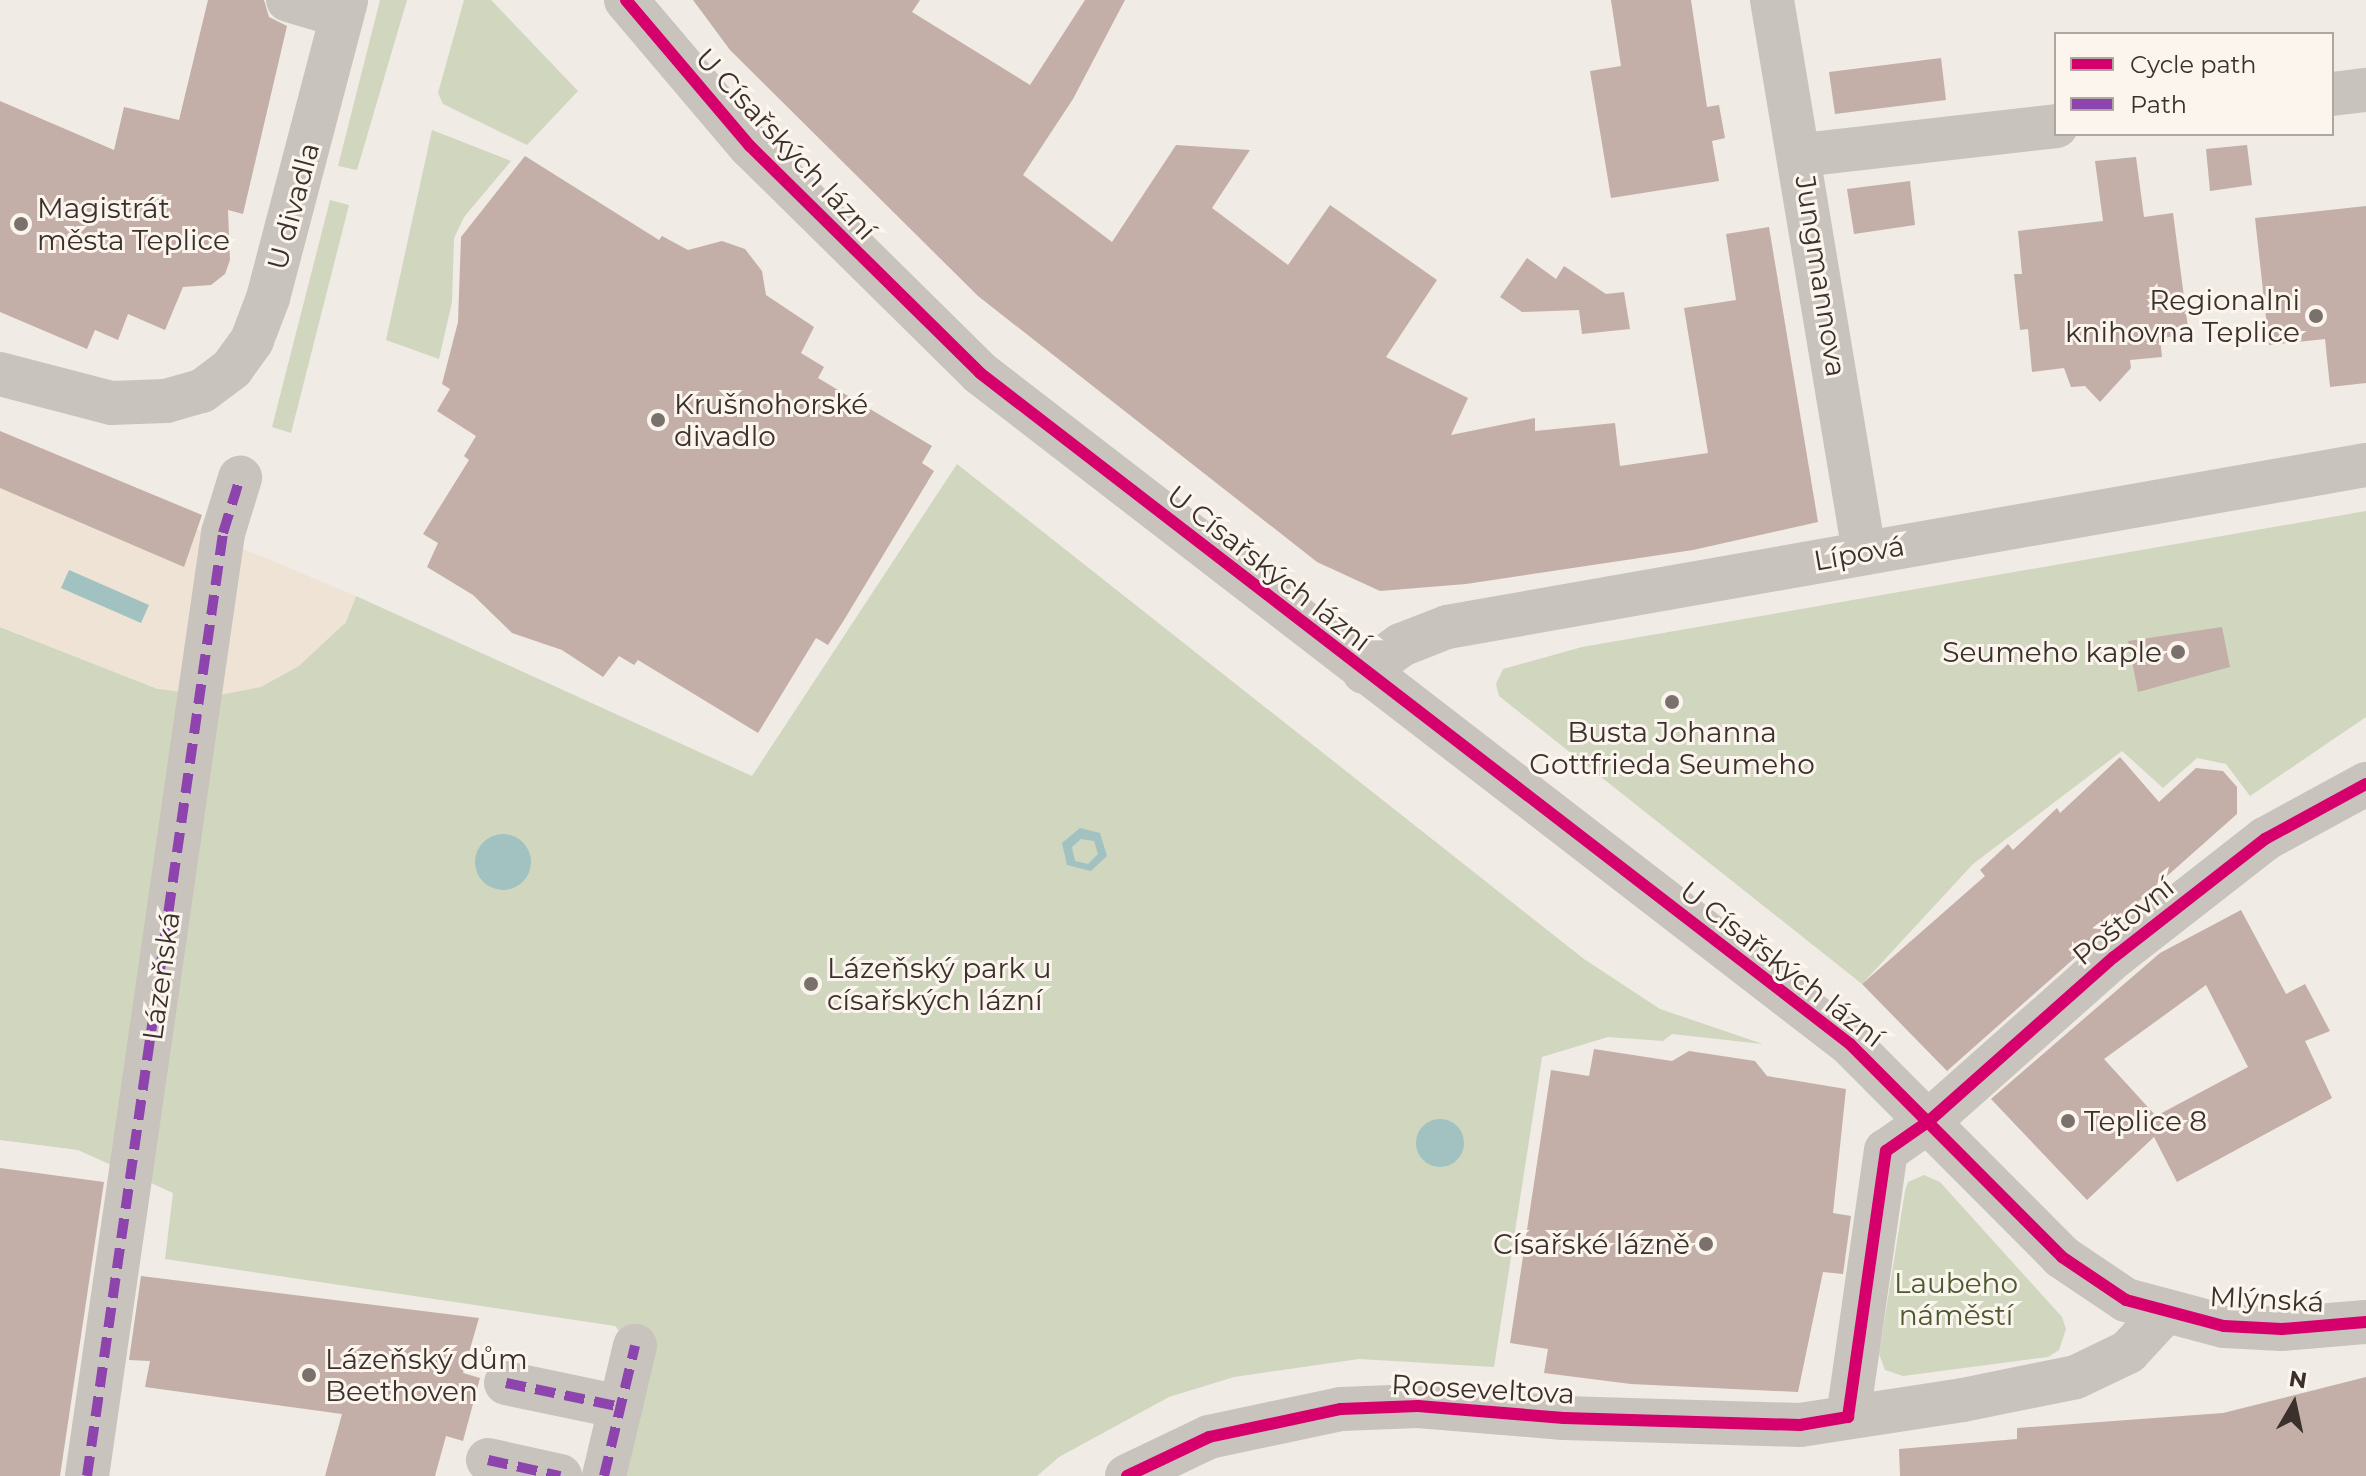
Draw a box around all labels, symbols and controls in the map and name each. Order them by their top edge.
legend [2054,32,2334,136]
street label: U Císařských lázní [689,41,883,247]
text: Cycle path [2130,50,2257,79]
text: Path [2130,90,2187,119]
street label: U divadla [260,139,326,273]
street label: Jungmannova [1789,173,1853,379]
place label: Magistrát města Teplice [37,191,230,257]
marker: Magistrát města Teplice [12,215,30,233]
place label: Regionalni knihovna Teplice [2065,283,2300,349]
marker: Regionalni knihovna Teplice [2307,307,2325,325]
place label: Krušnohorské divadlo [674,387,868,453]
marker: Krušnohorské divadlo [649,411,667,429]
street label: U Císařských lázní [1160,478,1378,658]
street label: Lípová [1811,529,1907,577]
place label: Seumeho kaple [1942,635,2162,669]
marker: Seumeho kaple [2169,643,2187,661]
marker: Busta Johanna Gottfrieda Seumeho [1663,693,1681,711]
place label: Busta Johanna Gottfrieda Seumeho [1529,715,1815,781]
street label: Poštovní [2066,870,2180,972]
street label: U Císařských lázní [1673,874,1891,1054]
street label: Lázeňská [135,910,187,1042]
place label: Lázeňský park u císařských lázní [827,951,1051,1017]
marker: Lázeňský park u císařských lázní [802,975,820,993]
place label: Teplice 8 [2084,1104,2207,1138]
marker: Teplice 8 [2059,1112,2077,1130]
place label: Císařské lázně [1493,1227,1690,1261]
marker: Císařské lázně [1697,1235,1715,1253]
park label: Laubeho náměstí [1894,1266,2018,1332]
street label: Mlýnská [2209,1279,2325,1319]
place label: Lázeňský dům Beethoven [325,1342,528,1408]
north arrow [2254,1364,2334,1444]
text: N [2287,1365,2309,1395]
marker: Lázeňský dům Beethoven [300,1366,318,1384]
street label: Rooseveltova [1390,1367,1576,1411]

